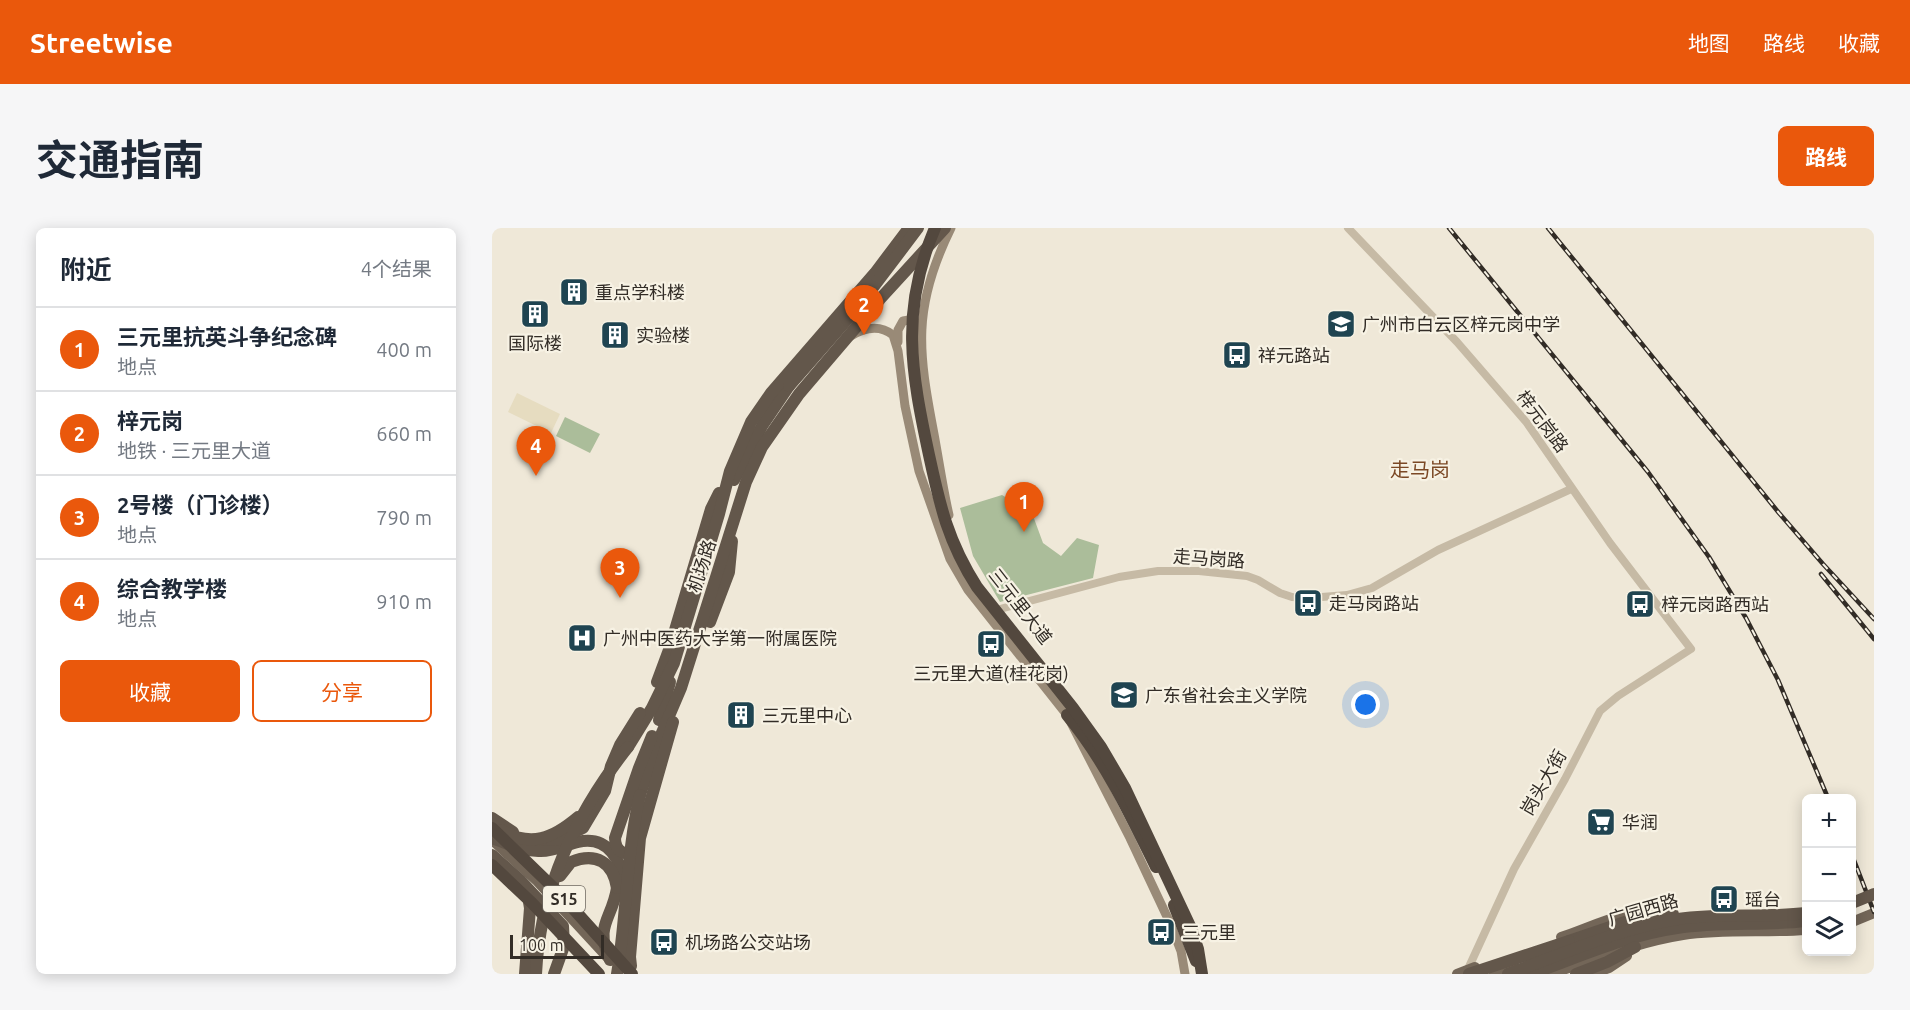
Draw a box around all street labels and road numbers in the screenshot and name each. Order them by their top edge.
street label: 梓元岗路 [1513,386,1573,456]
street label: 机场路 [683,537,719,595]
street label: 走马岗路 [1172,546,1246,570]
street label: 三元里大道 [985,564,1057,648]
street label: 岗头大街 [1516,746,1570,818]
road number: S15 [543,886,585,912]
street label: 广园西路 [1606,889,1680,929]

